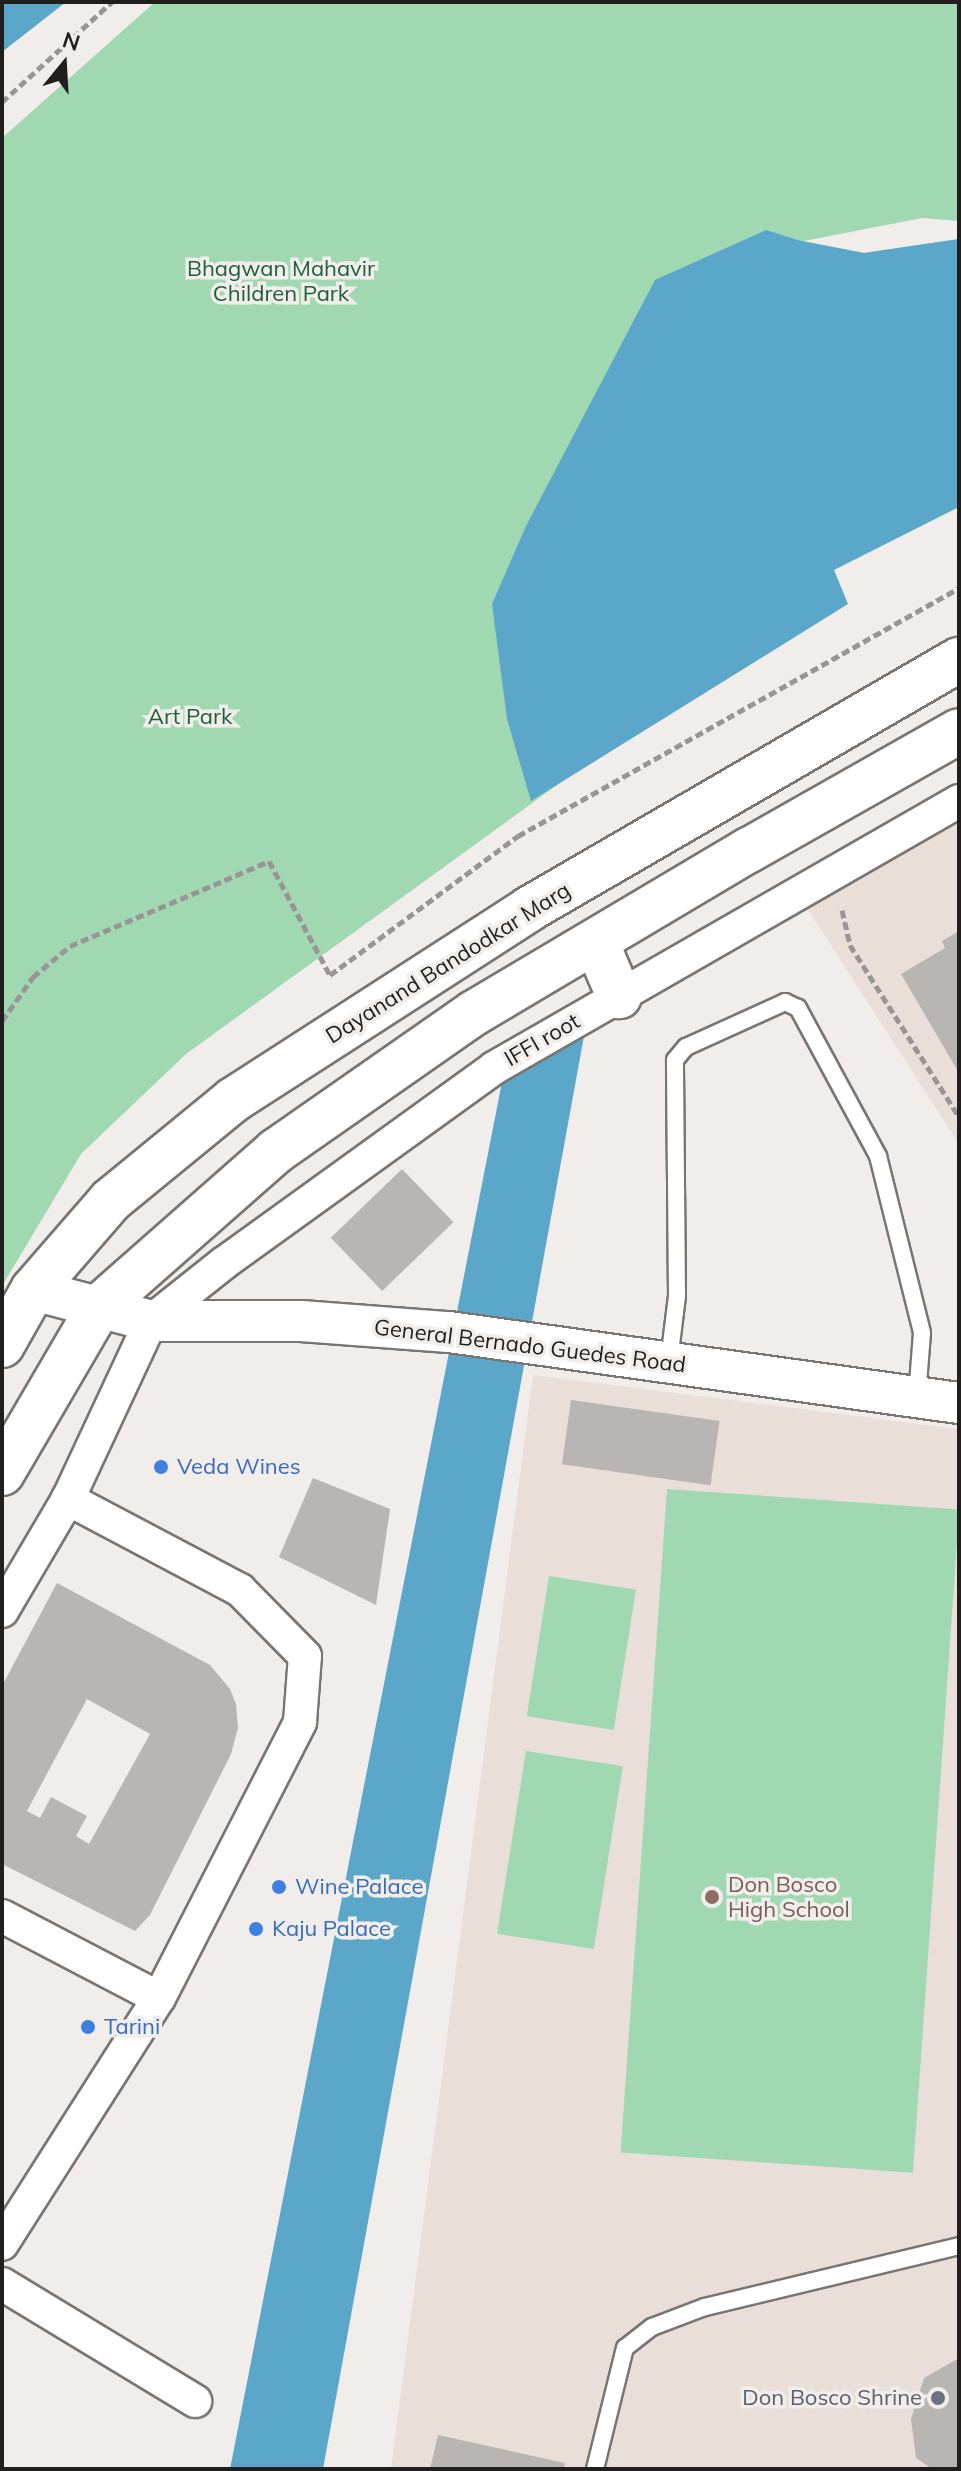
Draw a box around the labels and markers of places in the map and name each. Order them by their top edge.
place label: Veda Wines [177,1454,301,1480]
marker: Veda Wines [152,1458,170,1476]
place label: Don Bosco High School [728,1871,850,1922]
place label: Wine Palace [295,1874,423,1900]
marker: Wine Palace [270,1878,288,1896]
marker: Don Bosco High School [703,1888,721,1906]
place label: Kaju Palace [272,1916,391,1942]
marker: Kaju Palace [247,1920,265,1938]
place label: Tarini [104,2014,160,2040]
marker: Tarini [79,2018,97,2036]
place label: Don Bosco Shrine [742,2385,922,2411]
marker: Don Bosco Shrine [929,2389,947,2407]

